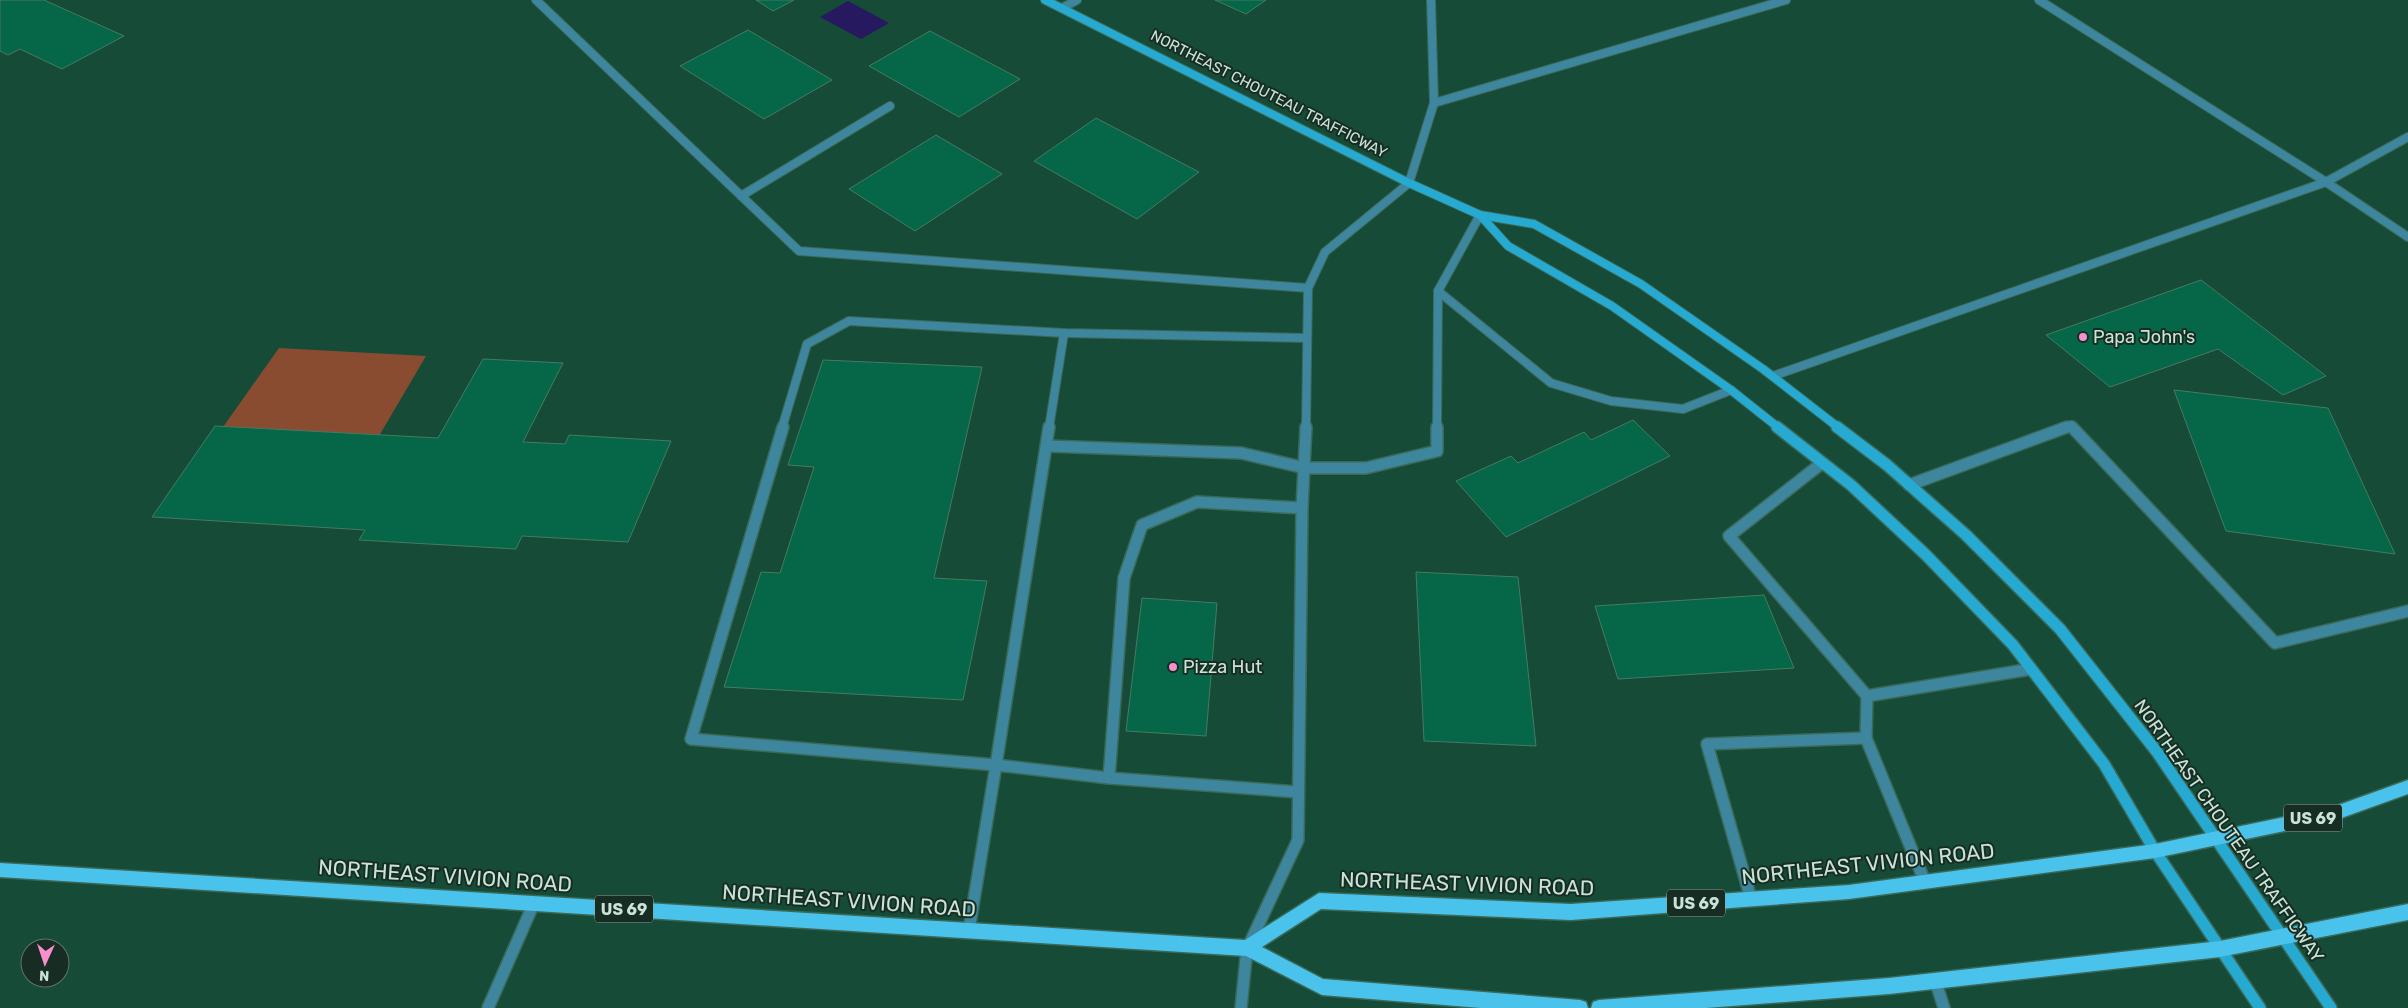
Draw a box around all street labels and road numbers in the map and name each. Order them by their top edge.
street label: NORTHEAST CHOUTEAU TRAFFICWAY [1148,26,1391,162]
street label: NORTHEAST CHOUTEAU TRAFFICWAY [2129,695,2329,967]
road number: US 69 [2284,804,2342,831]
street label: NORTHEAST VIVION ROAD [1740,838,1996,889]
street label: NORTHEAST VIVION ROAD [317,854,573,897]
street label: NORTHEAST VIVION ROAD [1339,867,1595,900]
street label: NORTHEAST VIVION ROAD [721,879,977,922]
road number: US 69 [1667,890,1725,916]
road number: US 69 [595,896,653,922]

